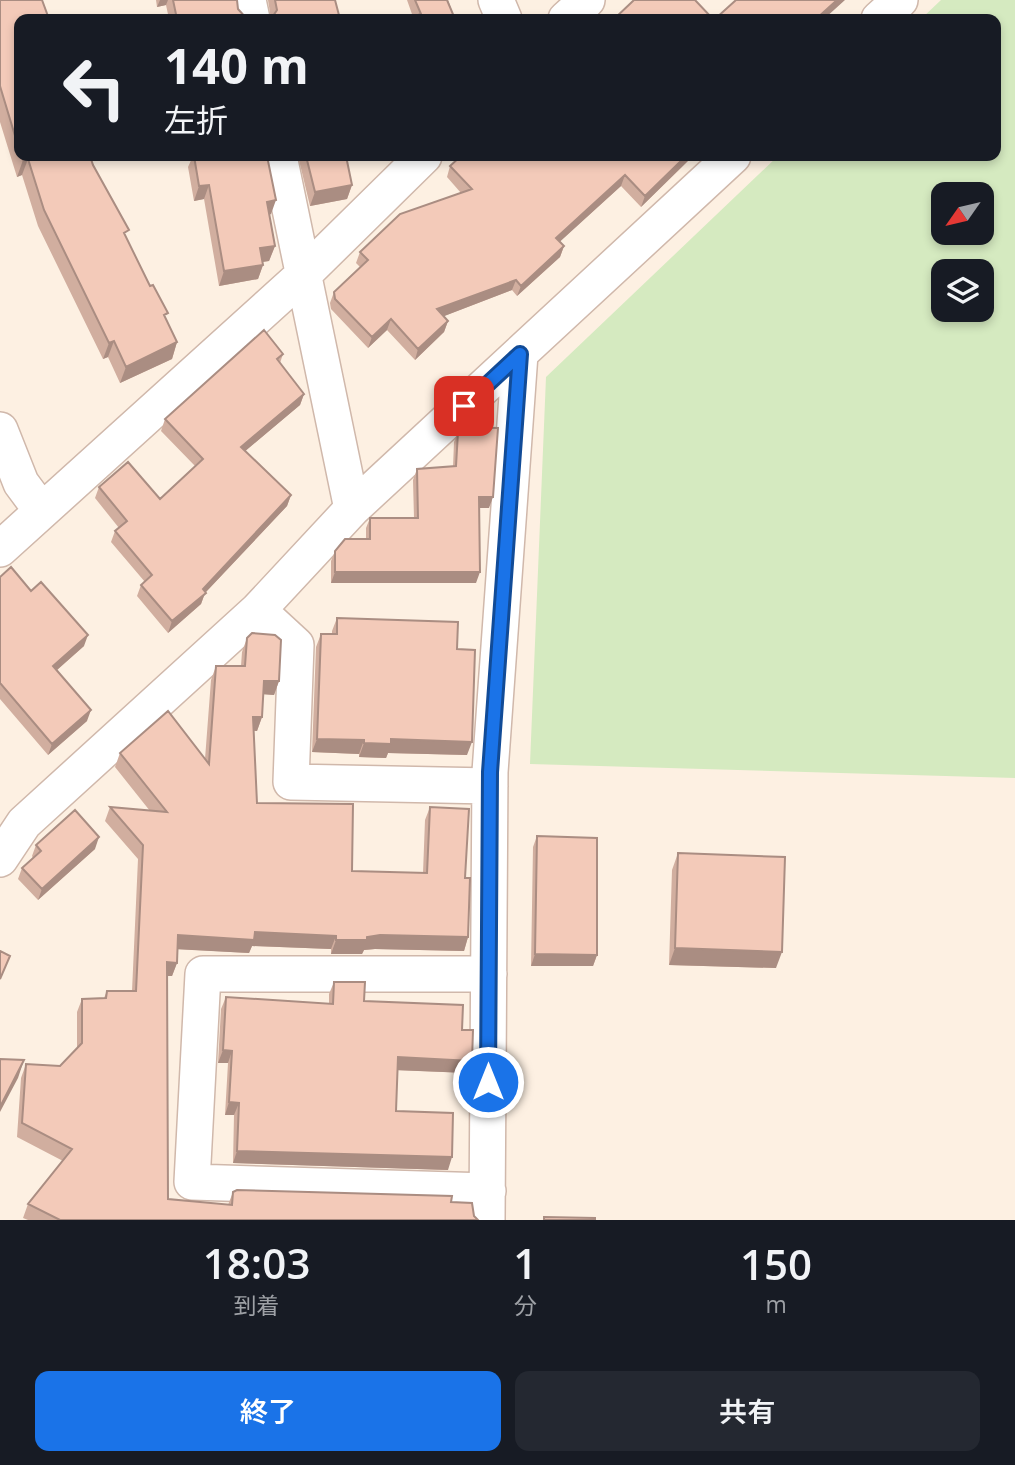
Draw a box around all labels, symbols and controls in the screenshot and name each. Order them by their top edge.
text: 140 m [164,32,309,98]
icon: left [49,42,140,133]
text: 左折 [164,98,228,141]
north arrow [931,182,994,245]
map controls [931,182,994,322]
button: layers [931,259,994,322]
pin [434,376,494,436]
icon: arrive [445,387,483,425]
position arrow [451,1045,525,1119]
text: 18:03 [203,1234,310,1291]
text: 1 [513,1234,537,1291]
text: 150 [740,1235,812,1292]
text: m [765,1288,787,1320]
text: 到着 [234,1289,280,1321]
text: 分 [514,1289,537,1321]
button: 終了 [35,1371,501,1451]
button: 共有 [515,1371,980,1451]

